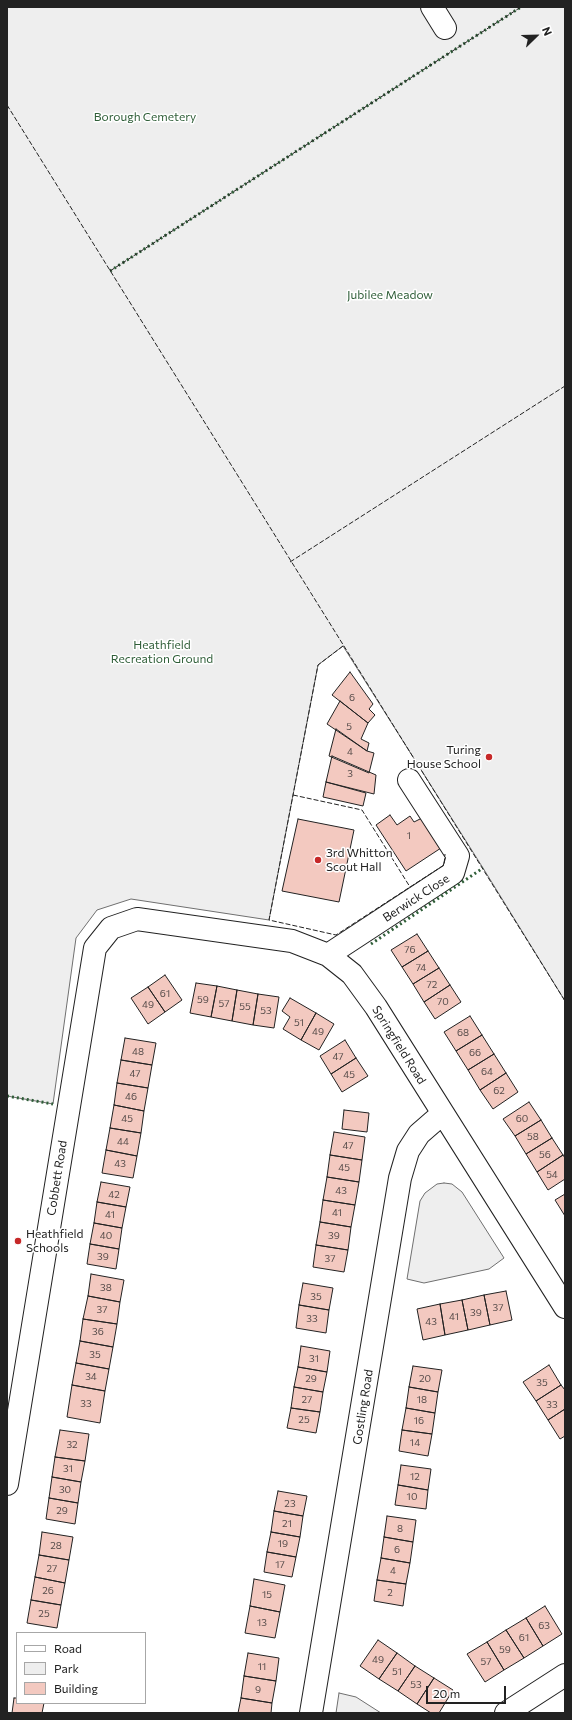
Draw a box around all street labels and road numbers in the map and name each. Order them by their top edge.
street label: Berwick Close [380,871,452,925]
street label: Springfield Road [369,1003,429,1087]
street label: Cobbett Road [44,1139,70,1217]
street label: Gostling Road [350,1368,376,1446]

